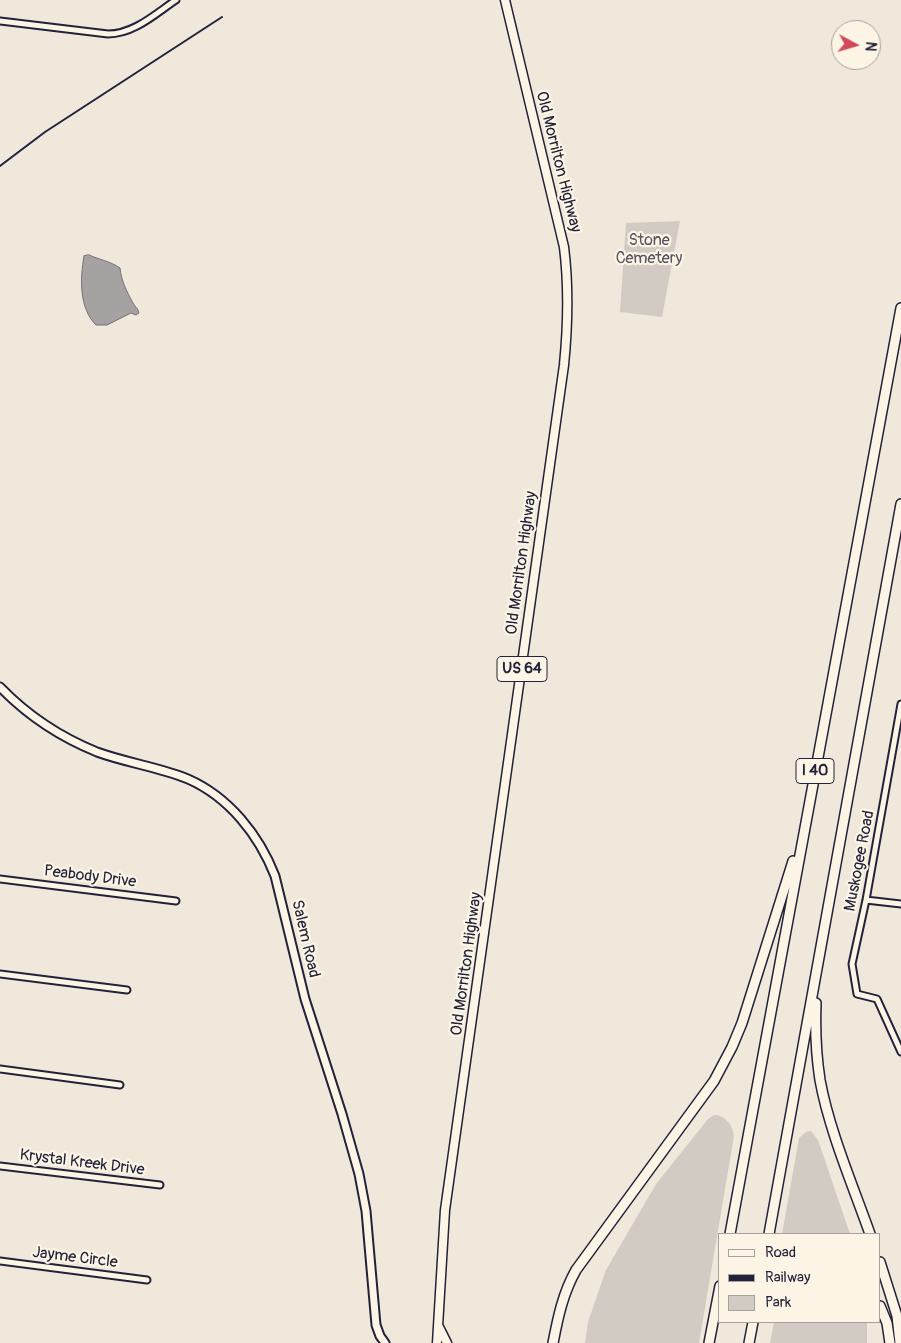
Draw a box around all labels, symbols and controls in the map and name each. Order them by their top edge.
north arrow [831,20,881,70]
text: N [861,41,879,52]
street label: Old Morrilton Highway [531,90,585,234]
park label: Stone Cemetery [616,231,682,269]
street label: Old Morrilton Highway [502,490,542,636]
road number: US 64 [497,656,547,682]
road number: I 40 [796,758,834,784]
street label: Muskogee Road [841,809,879,913]
street label: Peabody Drive [43,862,137,892]
street label: Old Morrilton Highway [447,891,487,1037]
street label: Salem Road [287,898,323,980]
street label: Krystal Kreek Drive [18,1146,146,1180]
legend [718,1233,881,1323]
street label: Jayme Circle [31,1243,119,1273]
text: Road [765,1243,796,1262]
text: Railway [765,1268,810,1287]
text: Park [765,1293,791,1312]

